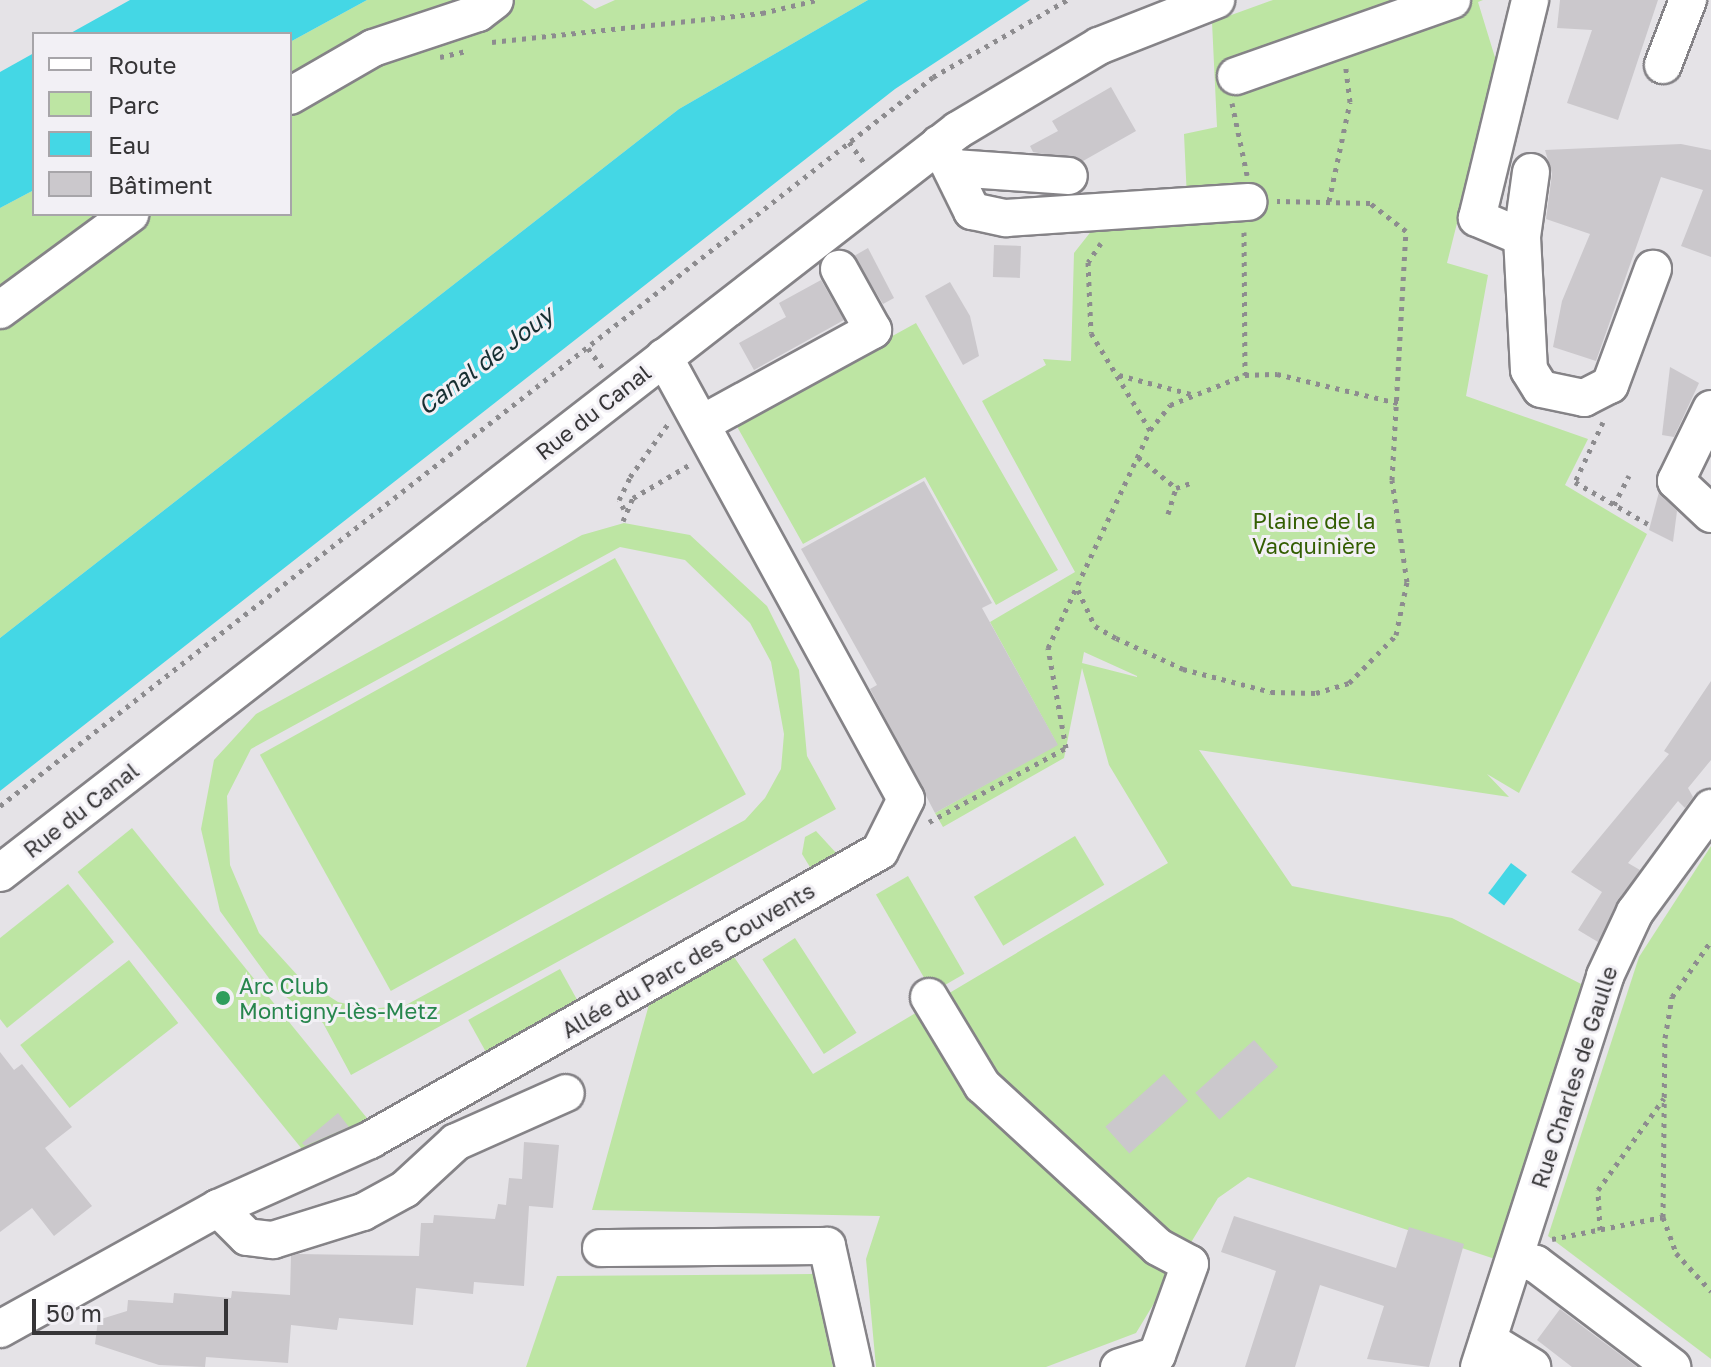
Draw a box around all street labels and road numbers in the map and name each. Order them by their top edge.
street label: Rue du Canal [530,359,656,465]
street label: Rue du Canal [18,757,144,863]
street label: Allée du Parc des Couvents [557,877,819,1043]
street label: Rue Charles de Gaulle [1526,963,1622,1191]

